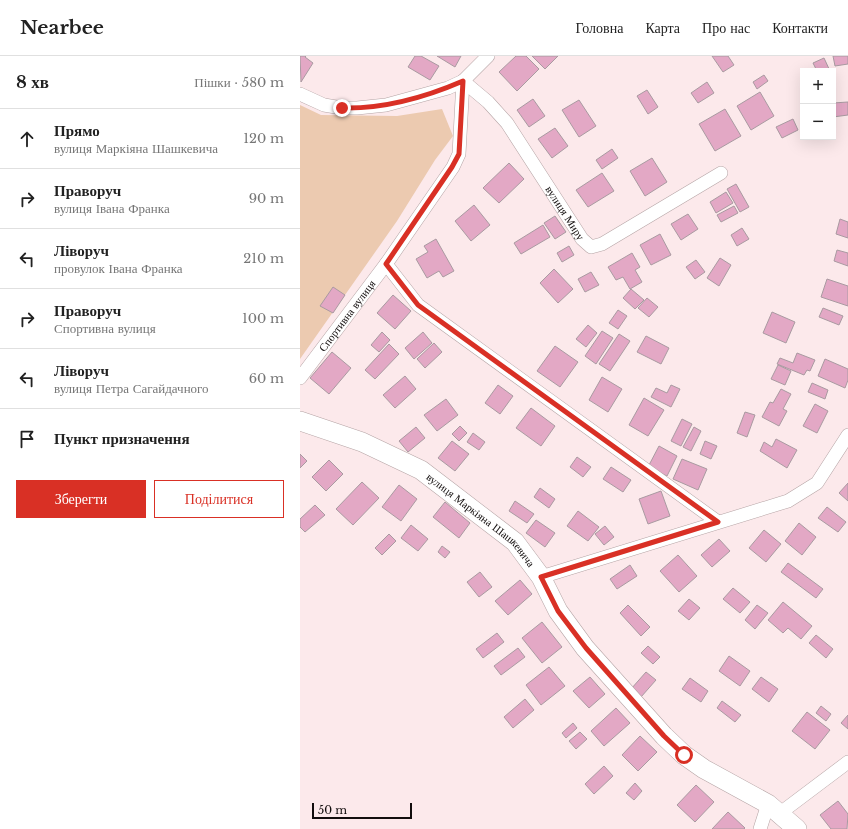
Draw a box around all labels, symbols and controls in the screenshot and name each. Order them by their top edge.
text: Nearbee [20,16,104,39]
text: Головна [575,19,623,37]
text: Карта [645,19,680,37]
text: Про нас [702,19,750,37]
text: Контакти [772,19,828,37]
map controls [800,68,836,140]
button: + [800,68,836,104]
text: 8 хв [16,72,49,93]
text: Пішки · 580 m [194,74,284,91]
route end [333,99,351,117]
button: − [800,104,836,140]
text: Прямо [54,121,100,140]
icon: ahead [16,128,38,150]
text: 120 m [243,130,284,147]
text: вулиця Маркіяна Шашкевича [54,140,218,157]
text: Праворуч [54,181,121,200]
street label: вулиця Миру [542,183,588,243]
icon: right [16,188,38,210]
text: 90 m [249,190,284,207]
text: вулиця Івана Франка [54,200,170,217]
text: Ліворуч [54,241,109,260]
icon: left [16,248,38,270]
text: 210 m [243,250,284,267]
text: провулок Івана Франка [54,260,183,277]
street label: Спортивна вулиця [315,277,379,354]
text: Праворуч [54,301,121,320]
icon: right [16,308,38,330]
text: 100 m [242,310,284,327]
text: Спортивна вулиця [54,320,156,337]
text: Ліворуч [54,361,109,380]
icon: left [16,368,38,390]
text: 60 m [249,370,284,387]
text: вулиця Петра Сагайдачного [54,380,209,397]
icon: arrive [16,428,38,450]
text: Пункт призначення [54,429,190,448]
street label: вулиця Маркіяна Шашкевича [424,470,538,570]
button: Зберегти [16,480,146,518]
button: Поділитися [154,480,284,518]
route start [675,746,693,764]
scale bar [312,801,412,820]
text: 50 m [318,803,347,817]

